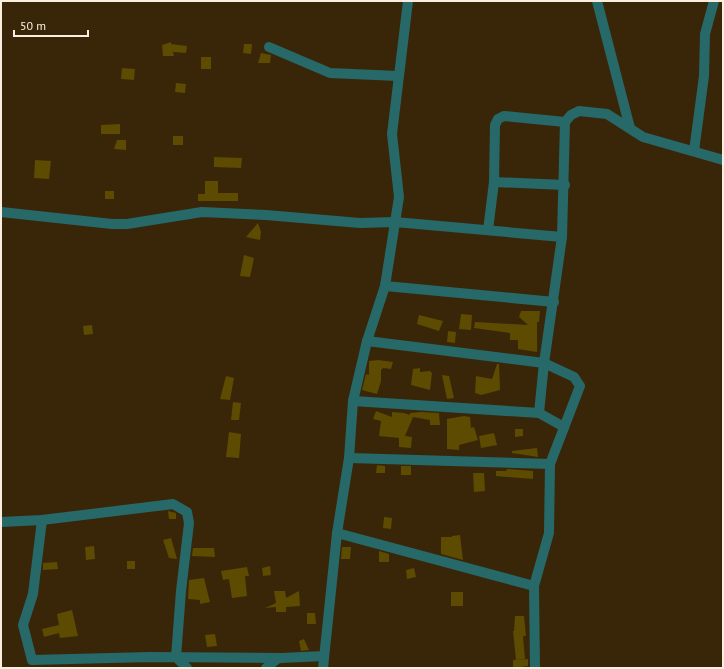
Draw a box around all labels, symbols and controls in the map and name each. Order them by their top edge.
scale bar [14,12,88,38]
text: 50 m [20,18,46,33]

